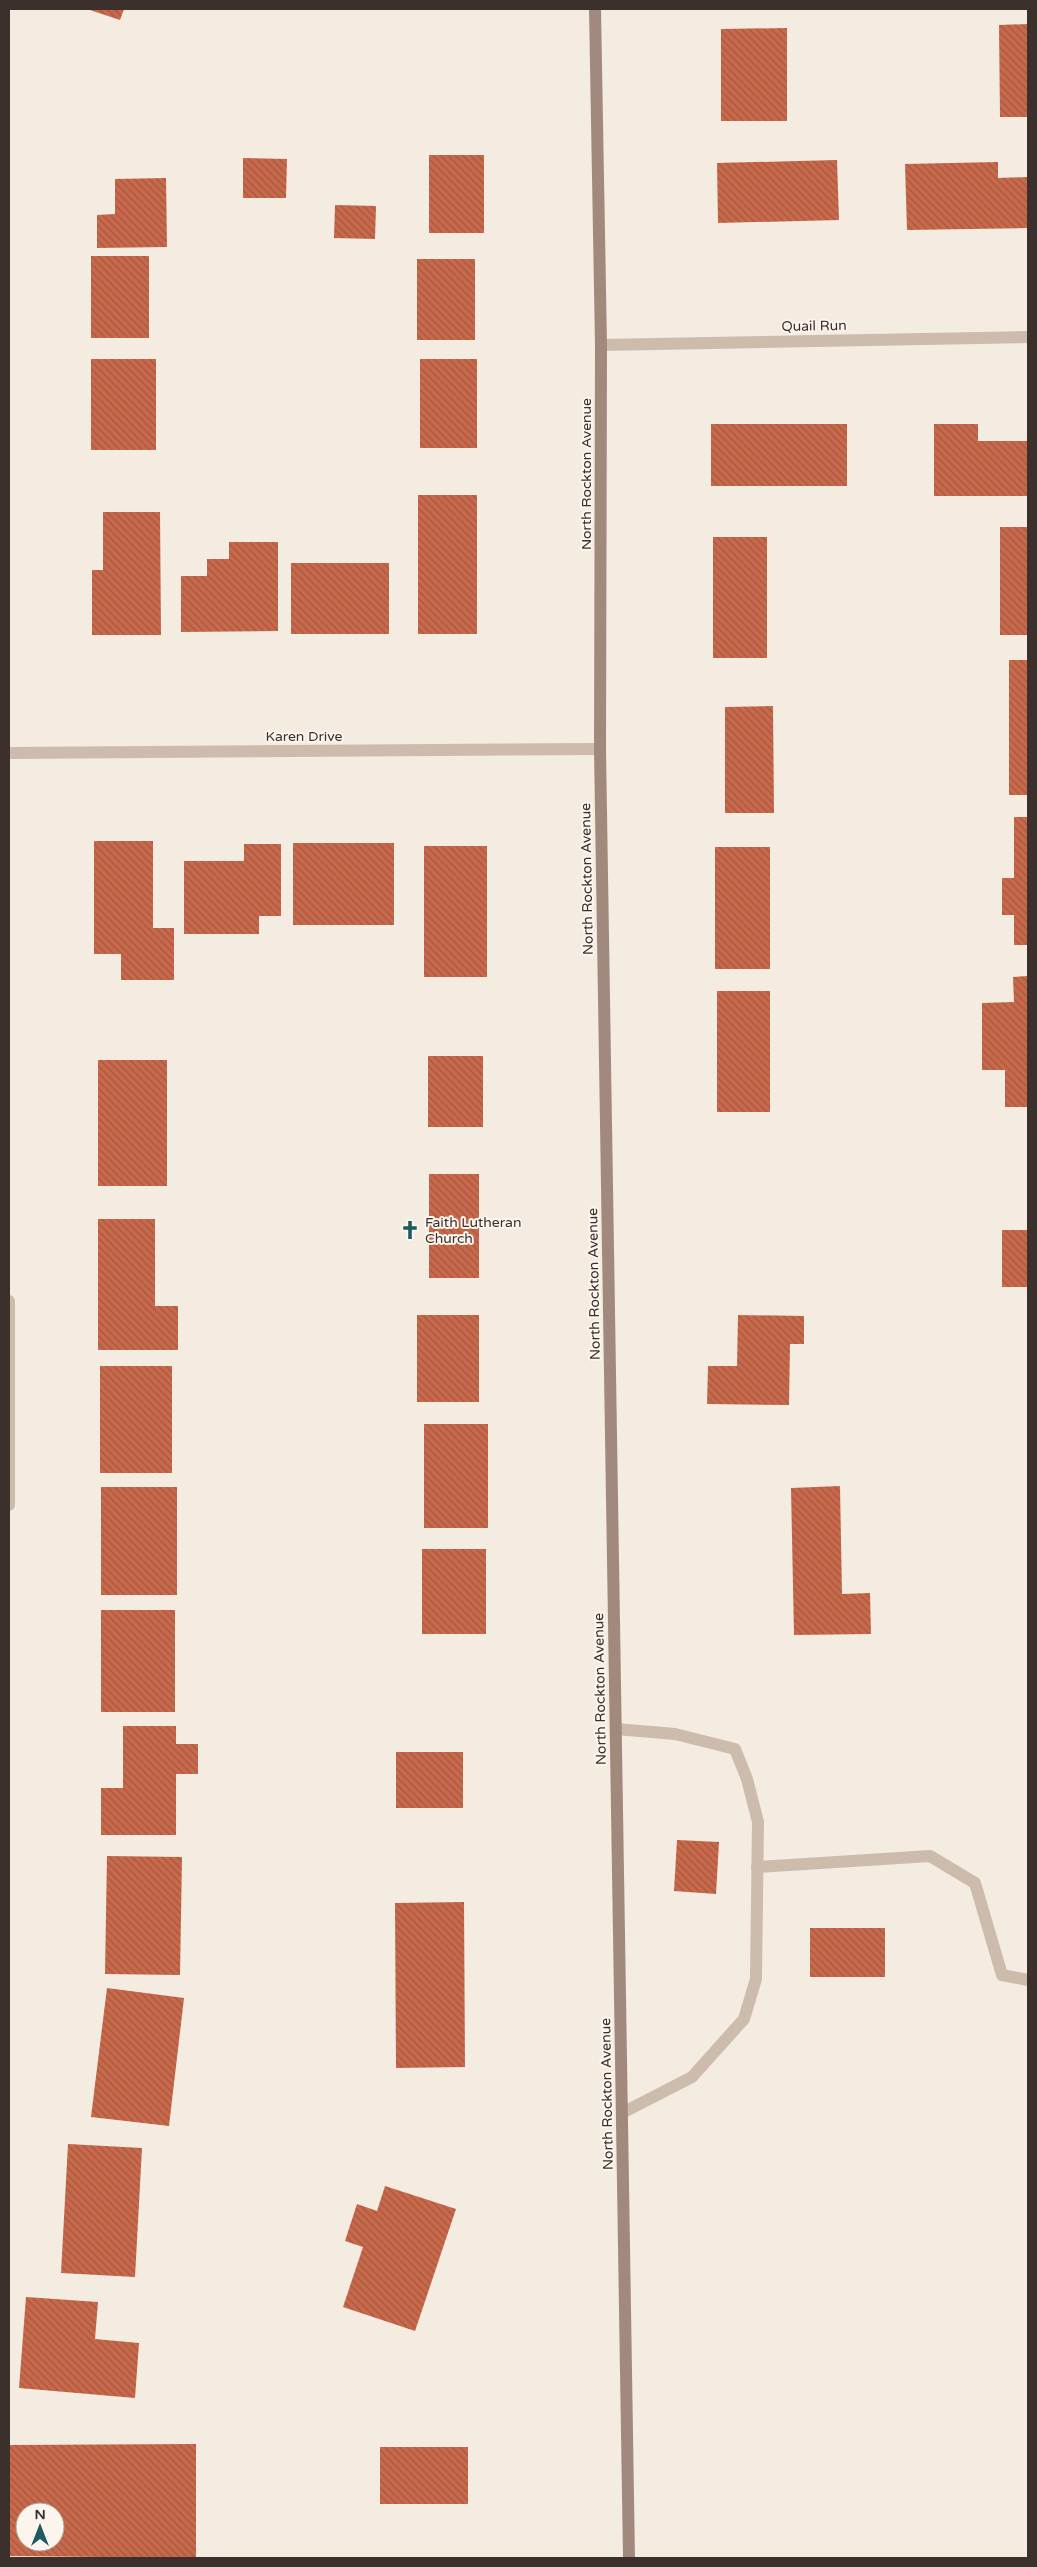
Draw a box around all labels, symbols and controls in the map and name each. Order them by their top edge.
street label: Quail Run [781,317,847,335]
street label: North Rockton Avenue [578,398,595,550]
street label: Karen Drive [266,728,343,745]
street label: North Rockton Avenue [577,803,597,955]
street label: North Rockton Avenue [584,1208,604,1360]
place label: Faith Lutheran Church [425,1214,521,1247]
church icon: Faith Lutheran Church [399,1219,421,1241]
street label: North Rockton Avenue [590,1613,610,1765]
street label: North Rockton Avenue [597,2018,617,2170]
north arrow [15,2502,65,2552]
text: N [34,2506,46,2523]

